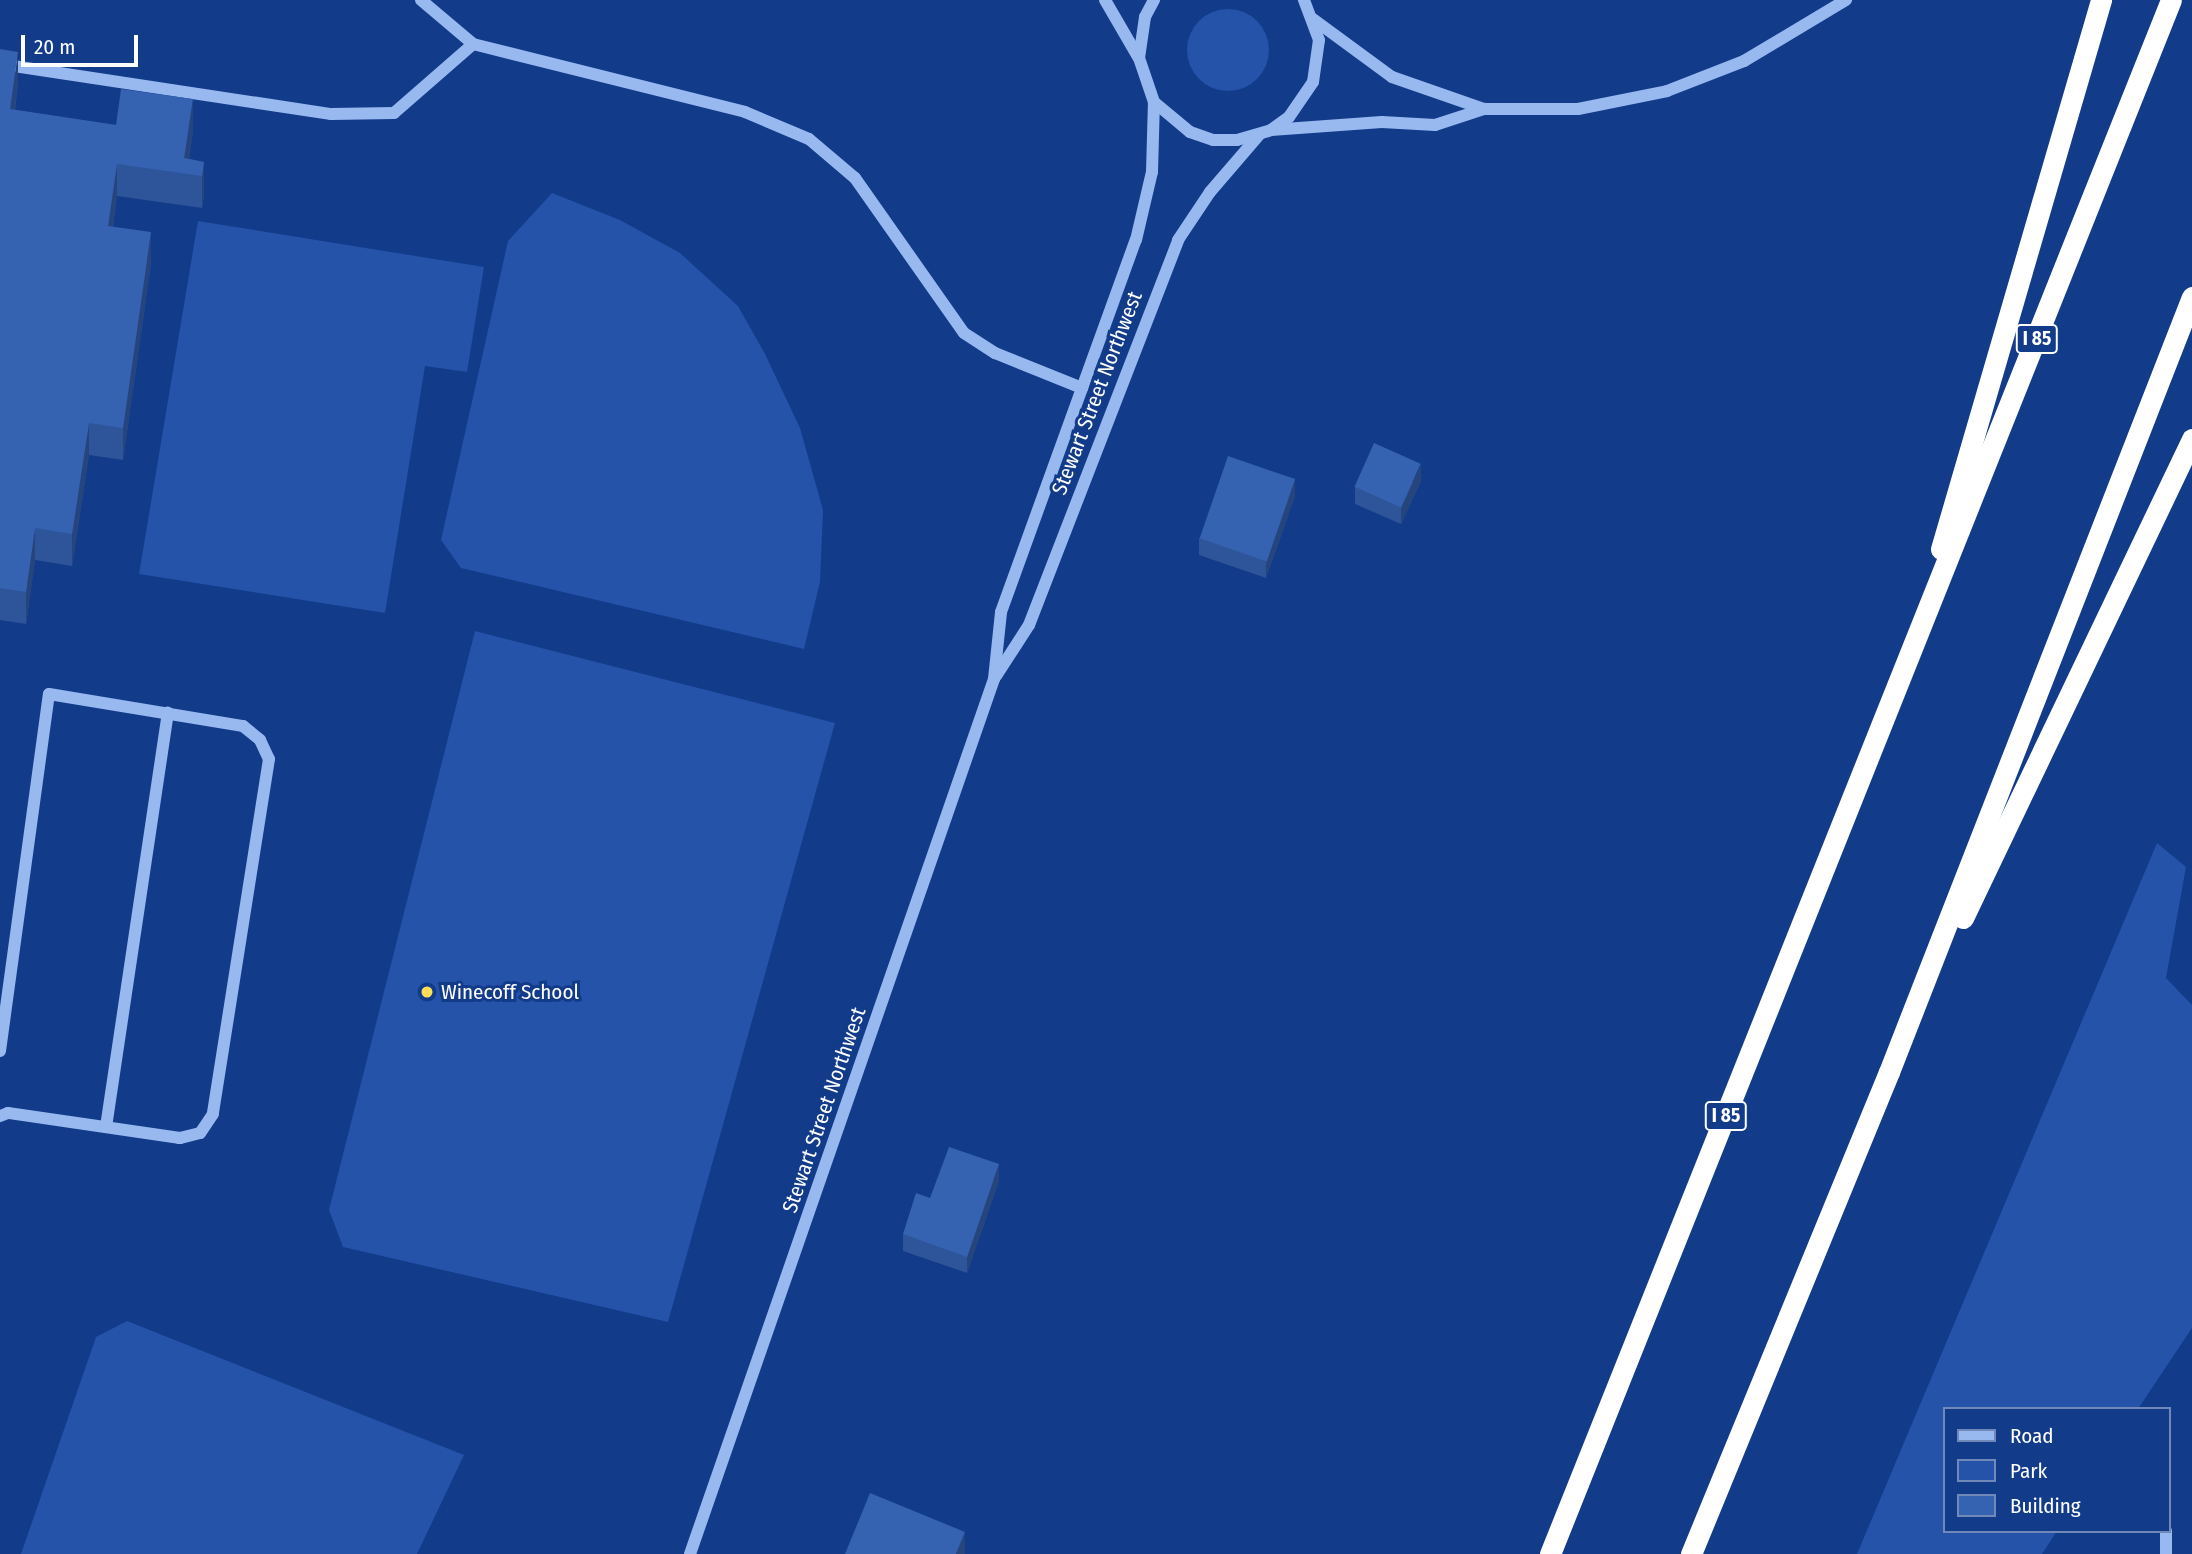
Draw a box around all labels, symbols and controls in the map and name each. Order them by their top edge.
scale bar [24,21,142,65]
text: 20 m [34,34,75,60]
street label: Stewart Street Northwest [1047,288,1147,498]
road number: I 85 [2014,324,2060,354]
place label: Winecoff School [441,979,579,1005]
marker: Winecoff School [419,984,435,1000]
street label: Stewart Street Northwest [777,1004,871,1216]
road number: I 85 [1703,1100,1749,1132]
legend [1944,1407,2171,1533]
text: Road [2010,1423,2054,1449]
text: Park [2010,1458,2047,1484]
text: Building [2010,1493,2081,1519]

